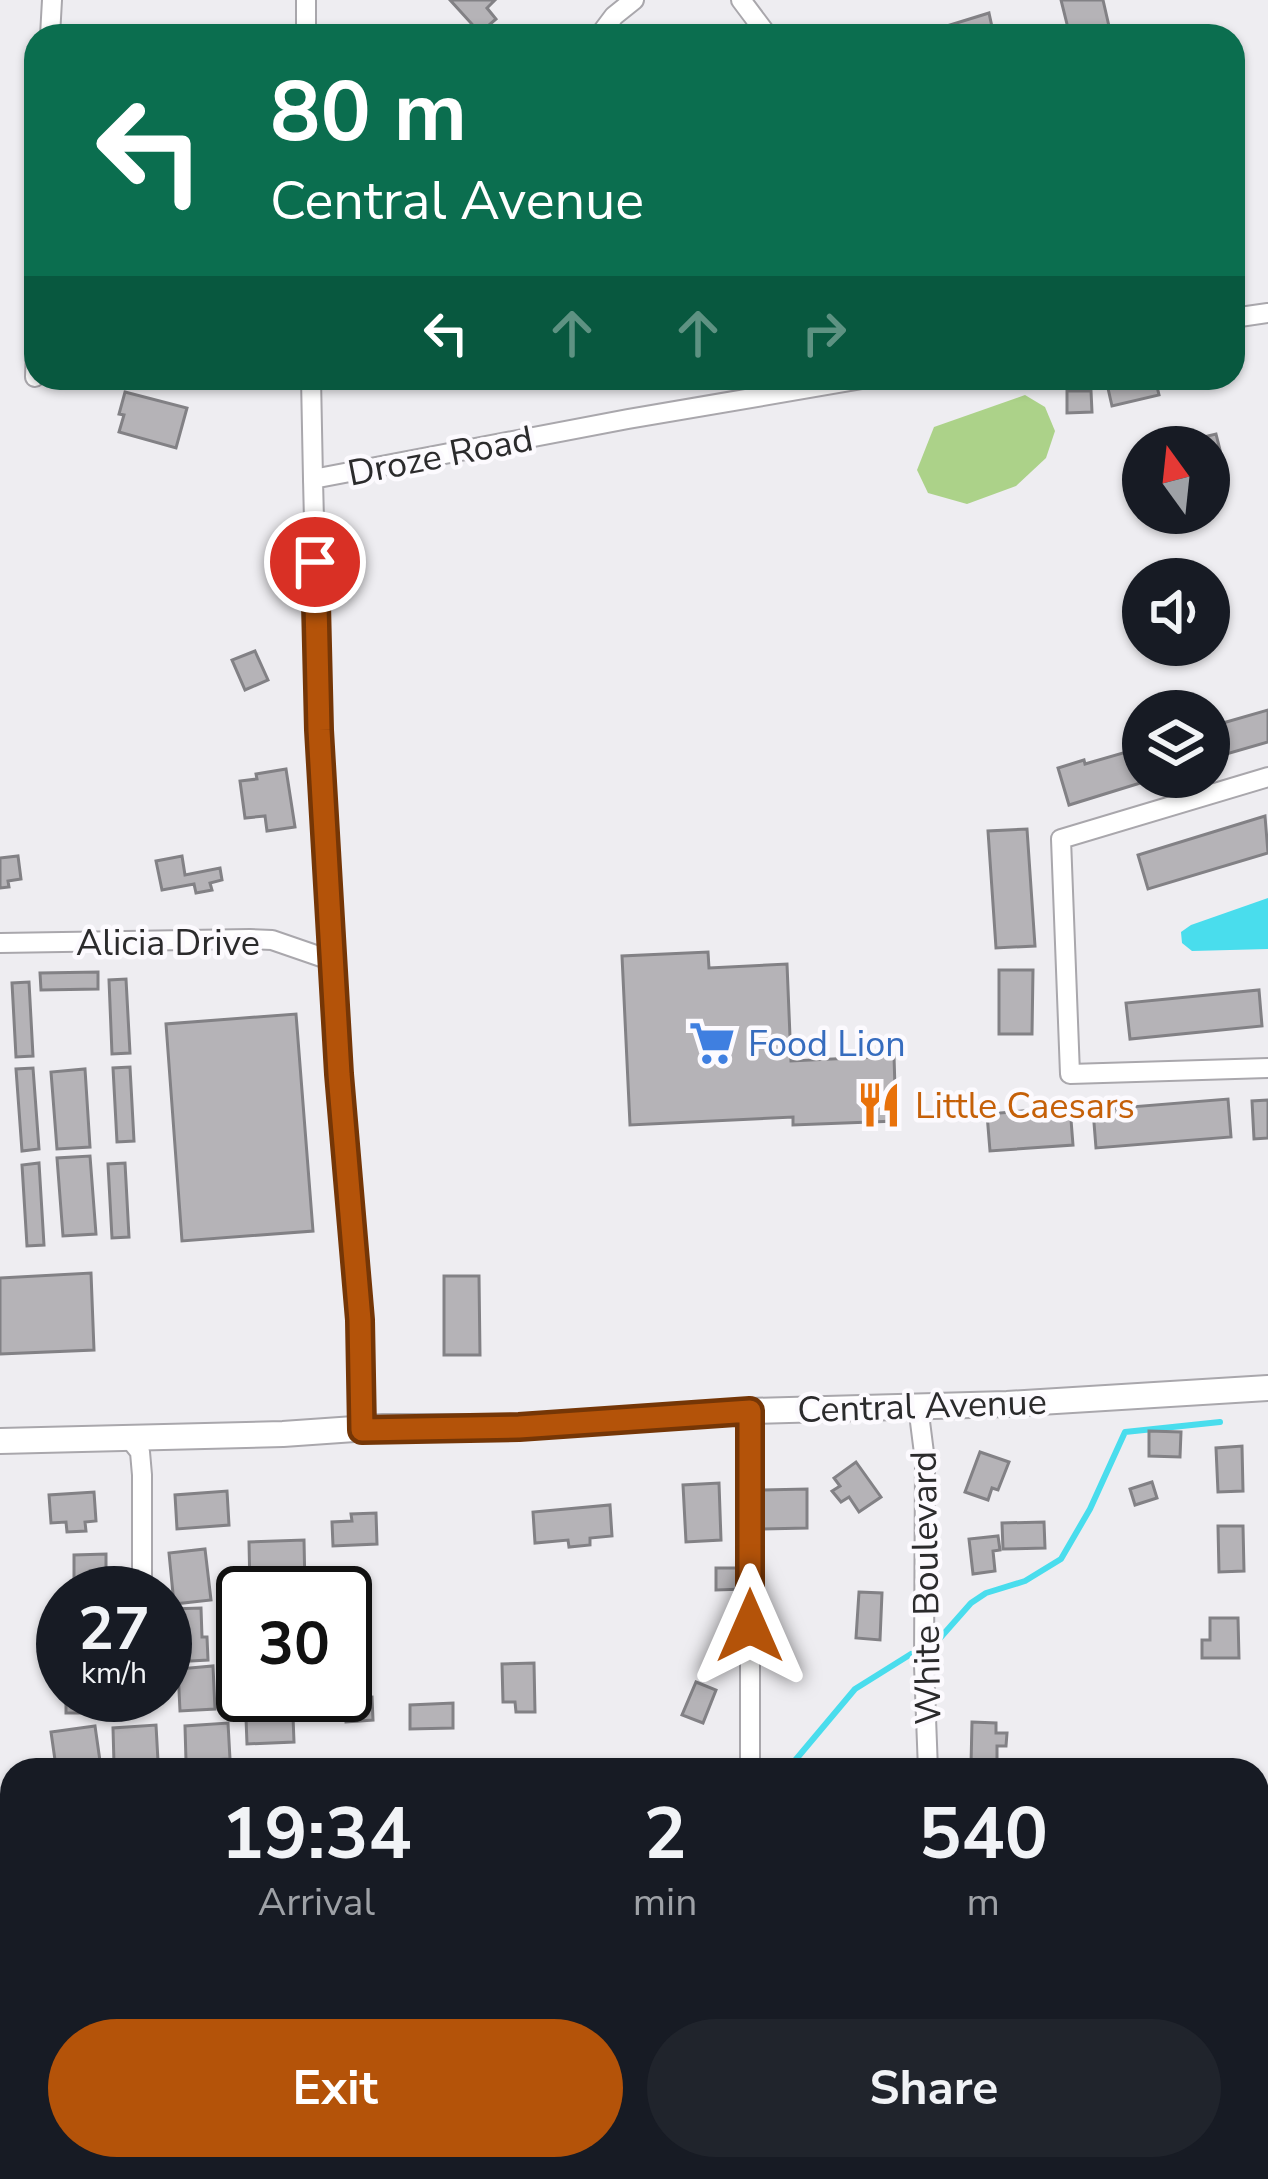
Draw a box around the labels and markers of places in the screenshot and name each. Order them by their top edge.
pin [264,511,366,613]
supermarket icon: Food Lion [687,1018,737,1068]
place label: Food Lion [748,1020,906,1069]
restaurant icon: Little Caesars [854,1080,904,1130]
place label: Little Caesars [915,1082,1135,1131]

